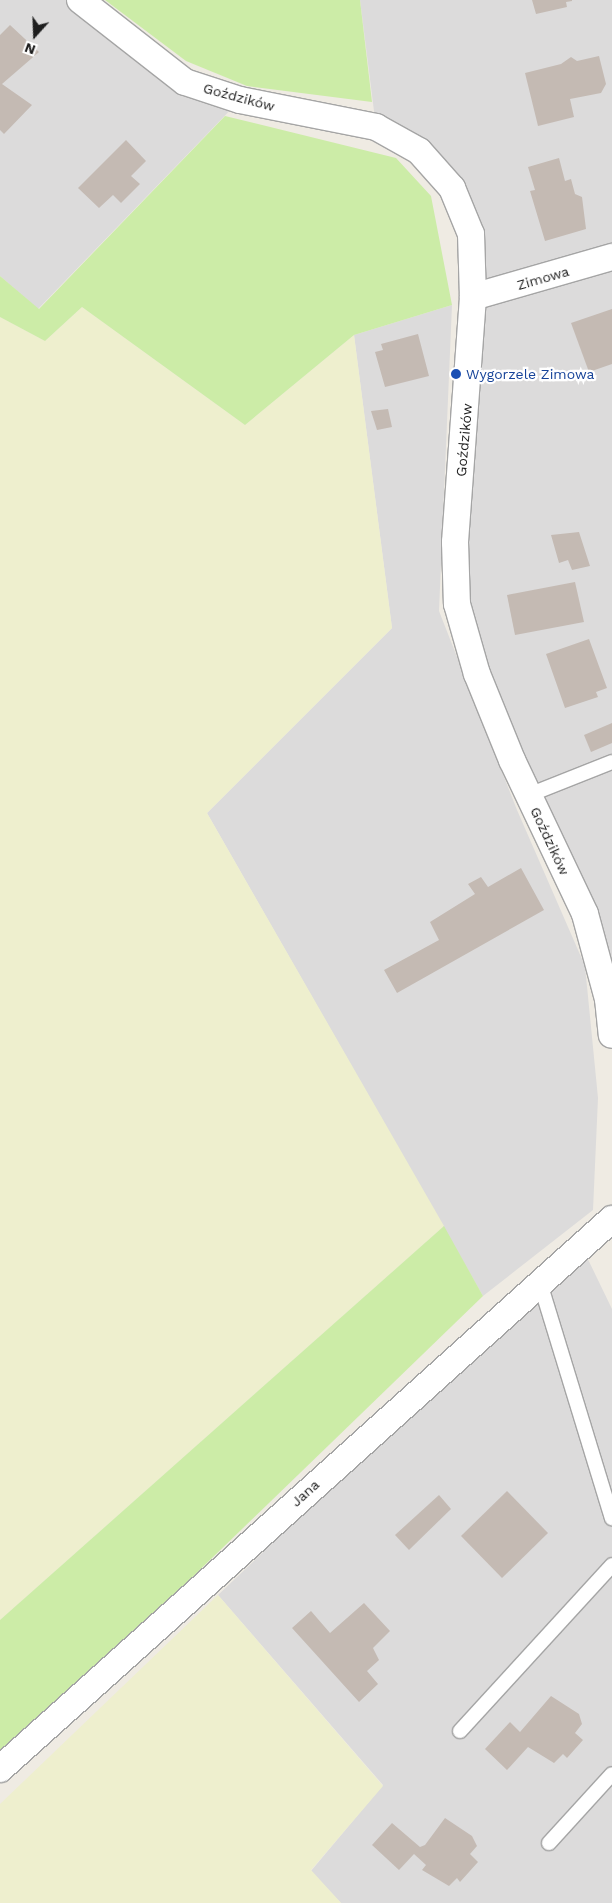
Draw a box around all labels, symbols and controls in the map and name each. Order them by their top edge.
north arrow [10,10,60,60]
text: N [22,40,37,58]
street label: Goździków [201,79,277,115]
street label: Zimowa [515,263,571,293]
place label: Wygorzele Zimowa [466,366,594,382]
marker: Wygorzele Zimowa [450,368,462,380]
street label: Goździków [452,403,476,477]
street label: Goździków [527,804,573,878]
street label: Jana [287,1476,323,1510]

